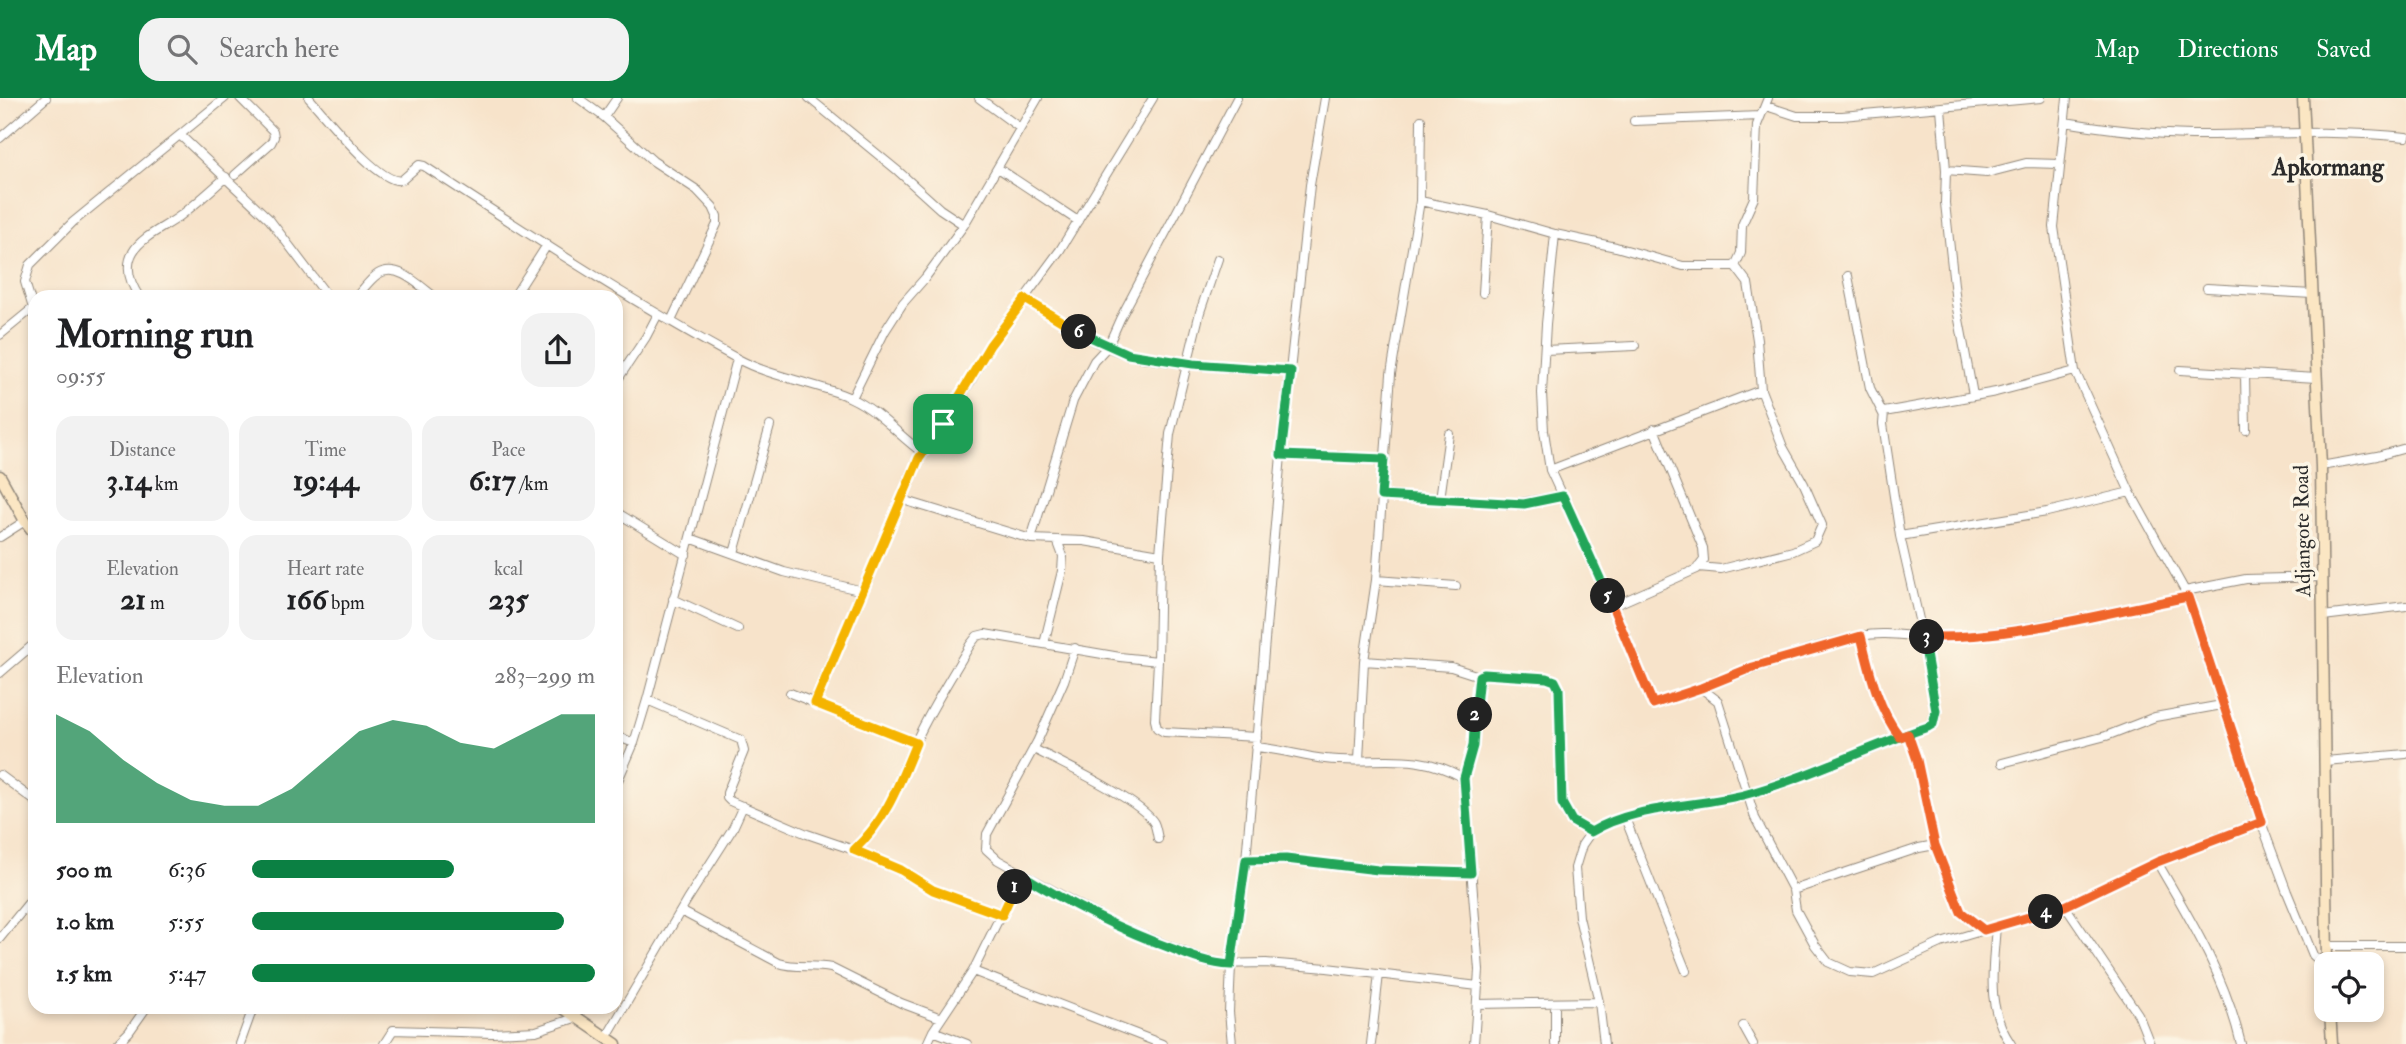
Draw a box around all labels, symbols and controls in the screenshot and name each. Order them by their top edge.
search box [139,18,629,81]
text: Map [35,29,97,70]
icon: search [163,30,201,68]
text: Search here [219,33,339,65]
text: Map [2094,34,2139,65]
text: Directions [2177,34,2278,65]
text: Saved [2316,34,2371,65]
district label: Apkormang [2271,152,2385,183]
text: Morning run [56,311,254,359]
button: share [521,313,595,387]
pin: 6 [1062,314,1096,350]
text: 6 [1074,319,1083,343]
text: 09:55 [56,361,105,390]
pin [913,394,973,454]
icon: arrive [924,405,962,443]
text: Distance [109,438,176,462]
text: Time [305,438,346,462]
text: Pace [491,438,526,462]
text: 3.14 [106,462,151,499]
text: 19:44 [293,462,358,499]
text: 6:17 [469,462,516,499]
street label: Adjangote Road [2288,464,2317,598]
text: km [151,472,179,496]
text: /km [516,472,548,496]
text: Elevation [106,557,179,581]
text: Heart rate [287,557,364,581]
text: kcal [494,557,523,581]
pin: 5 [1590,578,1626,614]
text: 21 [120,581,146,618]
text: 166 [286,581,327,618]
text: 235 [489,581,528,618]
text: 5 [1603,583,1612,607]
text: m [146,591,165,615]
text: bpm [327,591,365,615]
pin: 3 [1910,620,1944,654]
text: 3 [1923,624,1930,648]
text: Elevation [56,661,144,690]
text: 283–299 m [494,661,595,690]
pin: 2 [1458,698,1492,732]
text: 2 [1470,702,1479,726]
text: 500 m [56,855,112,884]
text: 6:36 [168,855,206,884]
pin: 1 [998,870,1032,904]
text: 1 [1011,874,1018,898]
pin: 4 [2028,894,2064,930]
text: 4 [2040,899,2051,923]
text: 1.0 km [56,907,114,936]
text: 5:55 [168,907,204,936]
map controls [2314,952,2384,1022]
button: locate [2314,952,2384,1022]
text: 1.5 km [56,959,112,988]
text: 5:47 [168,959,206,988]

